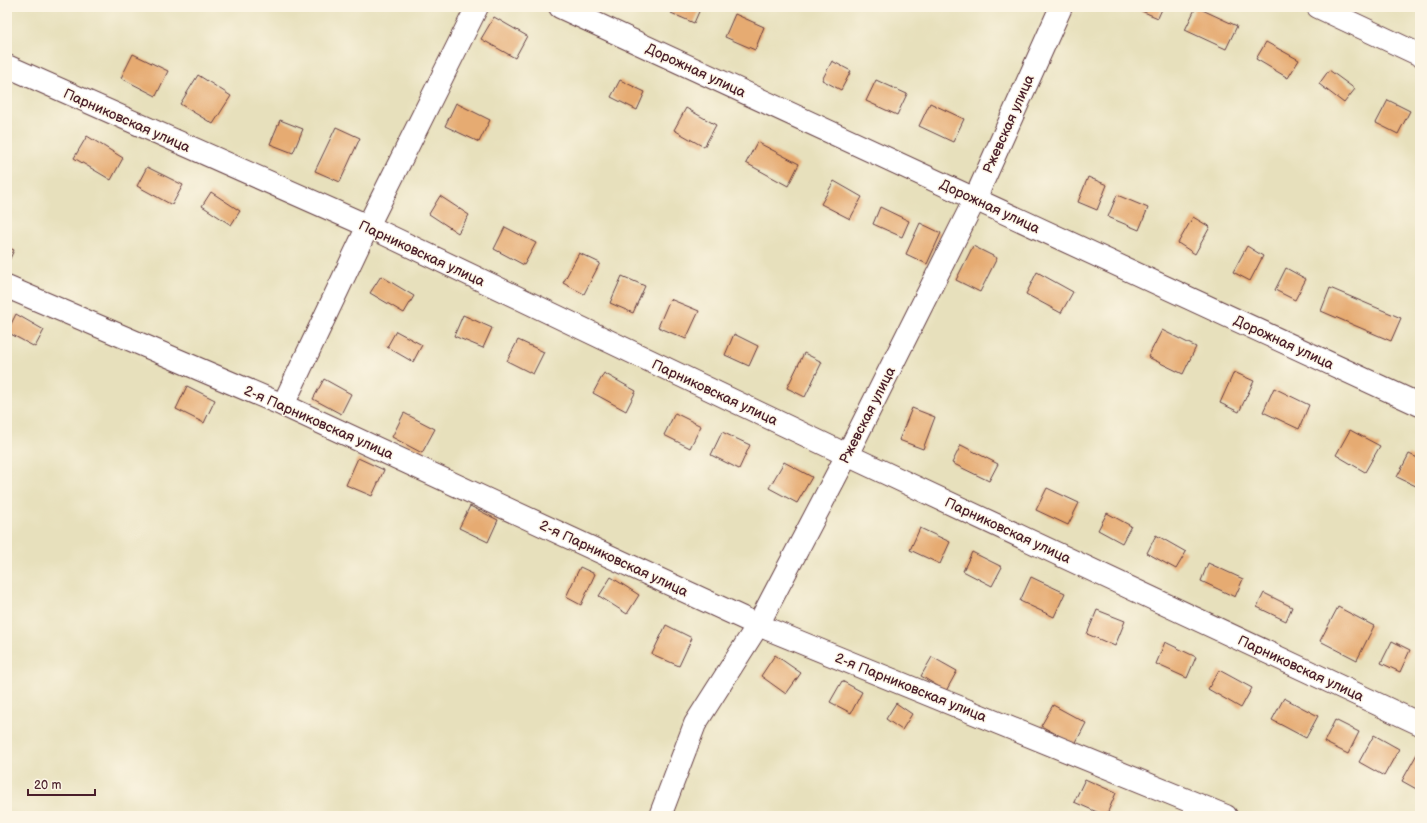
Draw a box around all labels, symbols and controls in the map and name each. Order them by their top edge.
street label: Дорожная улица [643,40,749,101]
street label: Ржевская улица [979,72,1038,176]
street label: Парниковская улица [61,85,193,156]
street label: Дорожная улица [937,176,1043,237]
street label: Парниковская улица [356,217,488,290]
street label: Дорожная улица [1231,312,1337,373]
street label: Парниковская улица [649,356,781,429]
street label: Ржевская улица [836,363,899,466]
street label: 2-я Парниковская улица [241,382,397,463]
street label: Парниковская улица [942,494,1074,567]
street label: 2-я Парниковская улица [537,517,691,601]
street label: Парниковская улица [1235,632,1367,705]
street label: 2-я Парниковская улица [833,649,990,726]
scale bar [28,771,95,797]
text: 20 m [34,778,61,793]

